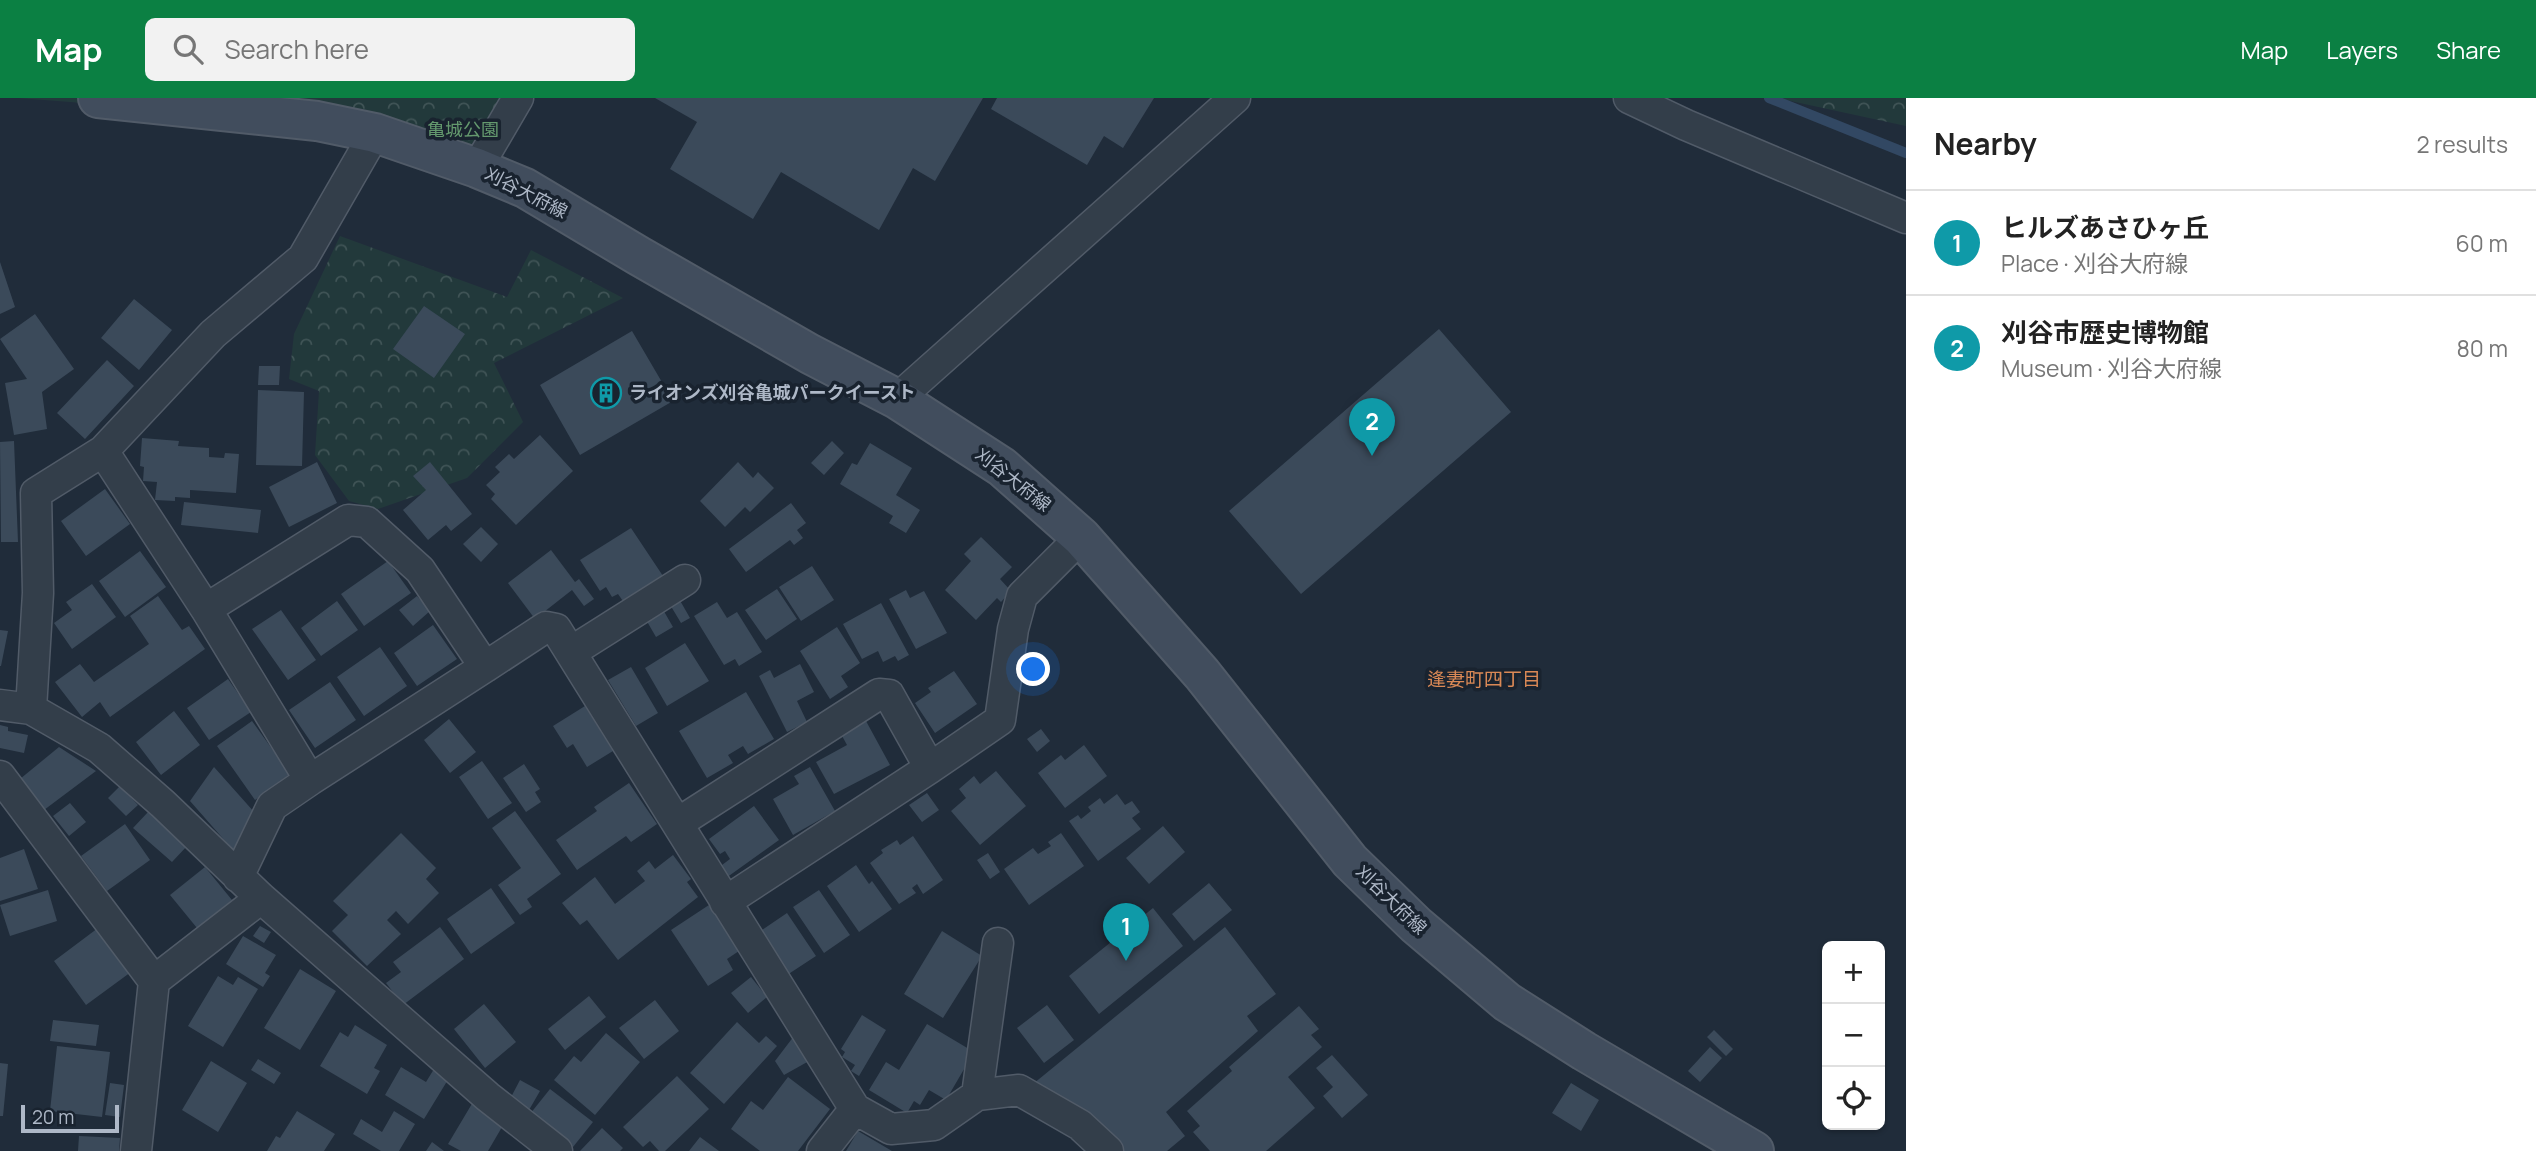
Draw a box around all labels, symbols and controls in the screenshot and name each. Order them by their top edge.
search box [145,18,635,81]
text: Map [35,27,103,72]
icon: search [169,30,207,68]
text: Search here [225,31,369,67]
text: Map [2241,33,2288,66]
text: Layers [2326,33,2398,66]
text: Share [2436,33,2501,66]
park label: 亀城公園 [427,117,499,141]
text: Nearby [1934,123,2037,164]
text: 2 results [2416,128,2508,160]
street label: 刈谷大府線 [481,161,572,223]
text: ヒルズあさひヶ丘 [2001,209,2209,245]
text: 1 [1952,227,1962,259]
text: 60 m [2456,227,2508,259]
text: Place · 刈谷大府線 [2001,247,2188,279]
text: 刈谷市歴史博物館 [2001,314,2209,350]
text: 2 [1950,332,1964,364]
text: 80 m [2457,332,2508,364]
text: Museum · 刈谷大府線 [2001,352,2222,384]
building icon: ライオンズ刈谷亀城パークイースト [589,376,623,410]
place label: ライオンズ刈谷亀城パークイースト [629,380,916,404]
pin: 2 [1349,398,1395,456]
street label: 刈谷大府線 [971,442,1056,516]
your location [1016,652,1050,686]
district label: 逢妻町四丁目 [1427,666,1541,692]
street label: 刈谷大府線 [1351,859,1432,939]
pin: 1 [1103,903,1149,961]
map controls [1822,941,1885,1130]
button: + [1822,941,1885,1004]
button: − [1822,1004,1885,1067]
button: locate [1822,1067,1885,1130]
scale bar [21,1102,119,1134]
text: 20 m [32,1104,74,1130]

